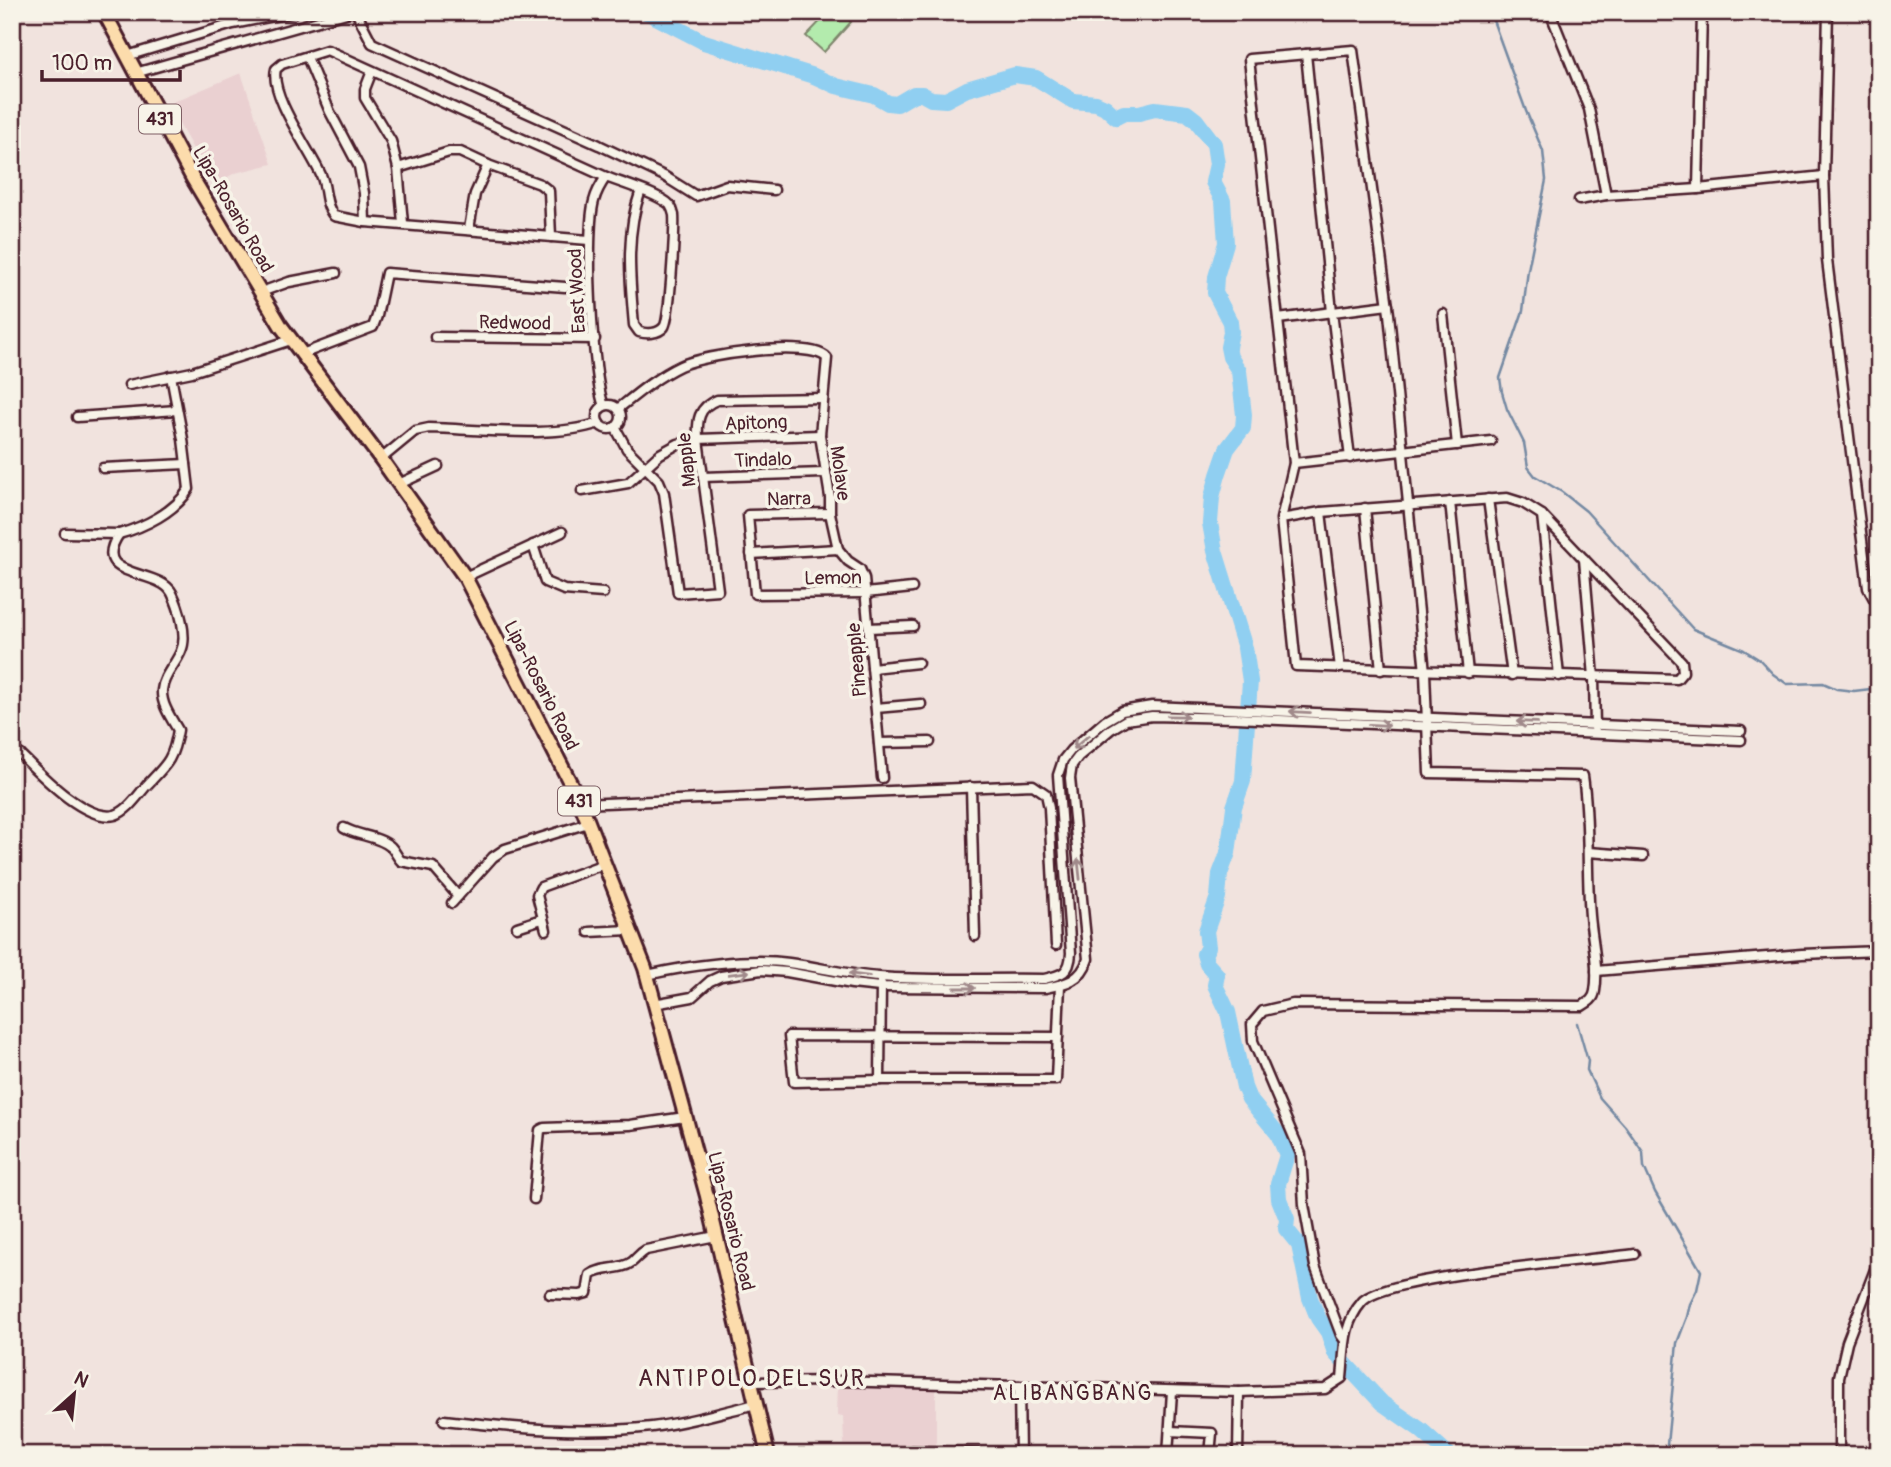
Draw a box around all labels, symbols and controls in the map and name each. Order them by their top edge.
scale bar [42,38,180,82]
text: 100 m [52,50,112,77]
road number: 431 [139,104,181,134]
street label: Lipa-Rosario Road [187,142,279,277]
street label: East Wood [563,248,591,334]
street label: Redwood [479,310,551,336]
street label: Apitong [724,410,788,436]
street label: Mapple [672,431,702,488]
street label: Molave [824,444,856,503]
street label: Tindalo [734,447,792,473]
street label: Narra [767,487,811,511]
street label: Lemon [804,565,862,591]
street label: Lipa-Rosario Road [498,617,584,754]
street label: Pineapple [842,621,872,698]
one-way arrow [1289,705,1312,718]
one-way arrow [1166,710,1189,723]
one-way arrow [1516,715,1539,728]
one-way arrow [1367,719,1389,732]
one-way arrow [1072,734,1090,750]
road number: 431 [558,786,600,816]
one-way arrow [1072,858,1085,880]
one-way arrow [727,967,750,980]
one-way arrow [848,968,870,981]
one-way arrow [953,981,976,995]
street label: Lipa-Rosario Road [702,1149,760,1293]
north arrow [38,1358,108,1428]
district label: ANTIPOLO DEL SUR [638,1364,866,1393]
text: N [70,1366,93,1393]
district label: ALIBANGBANG [993,1380,1153,1407]

